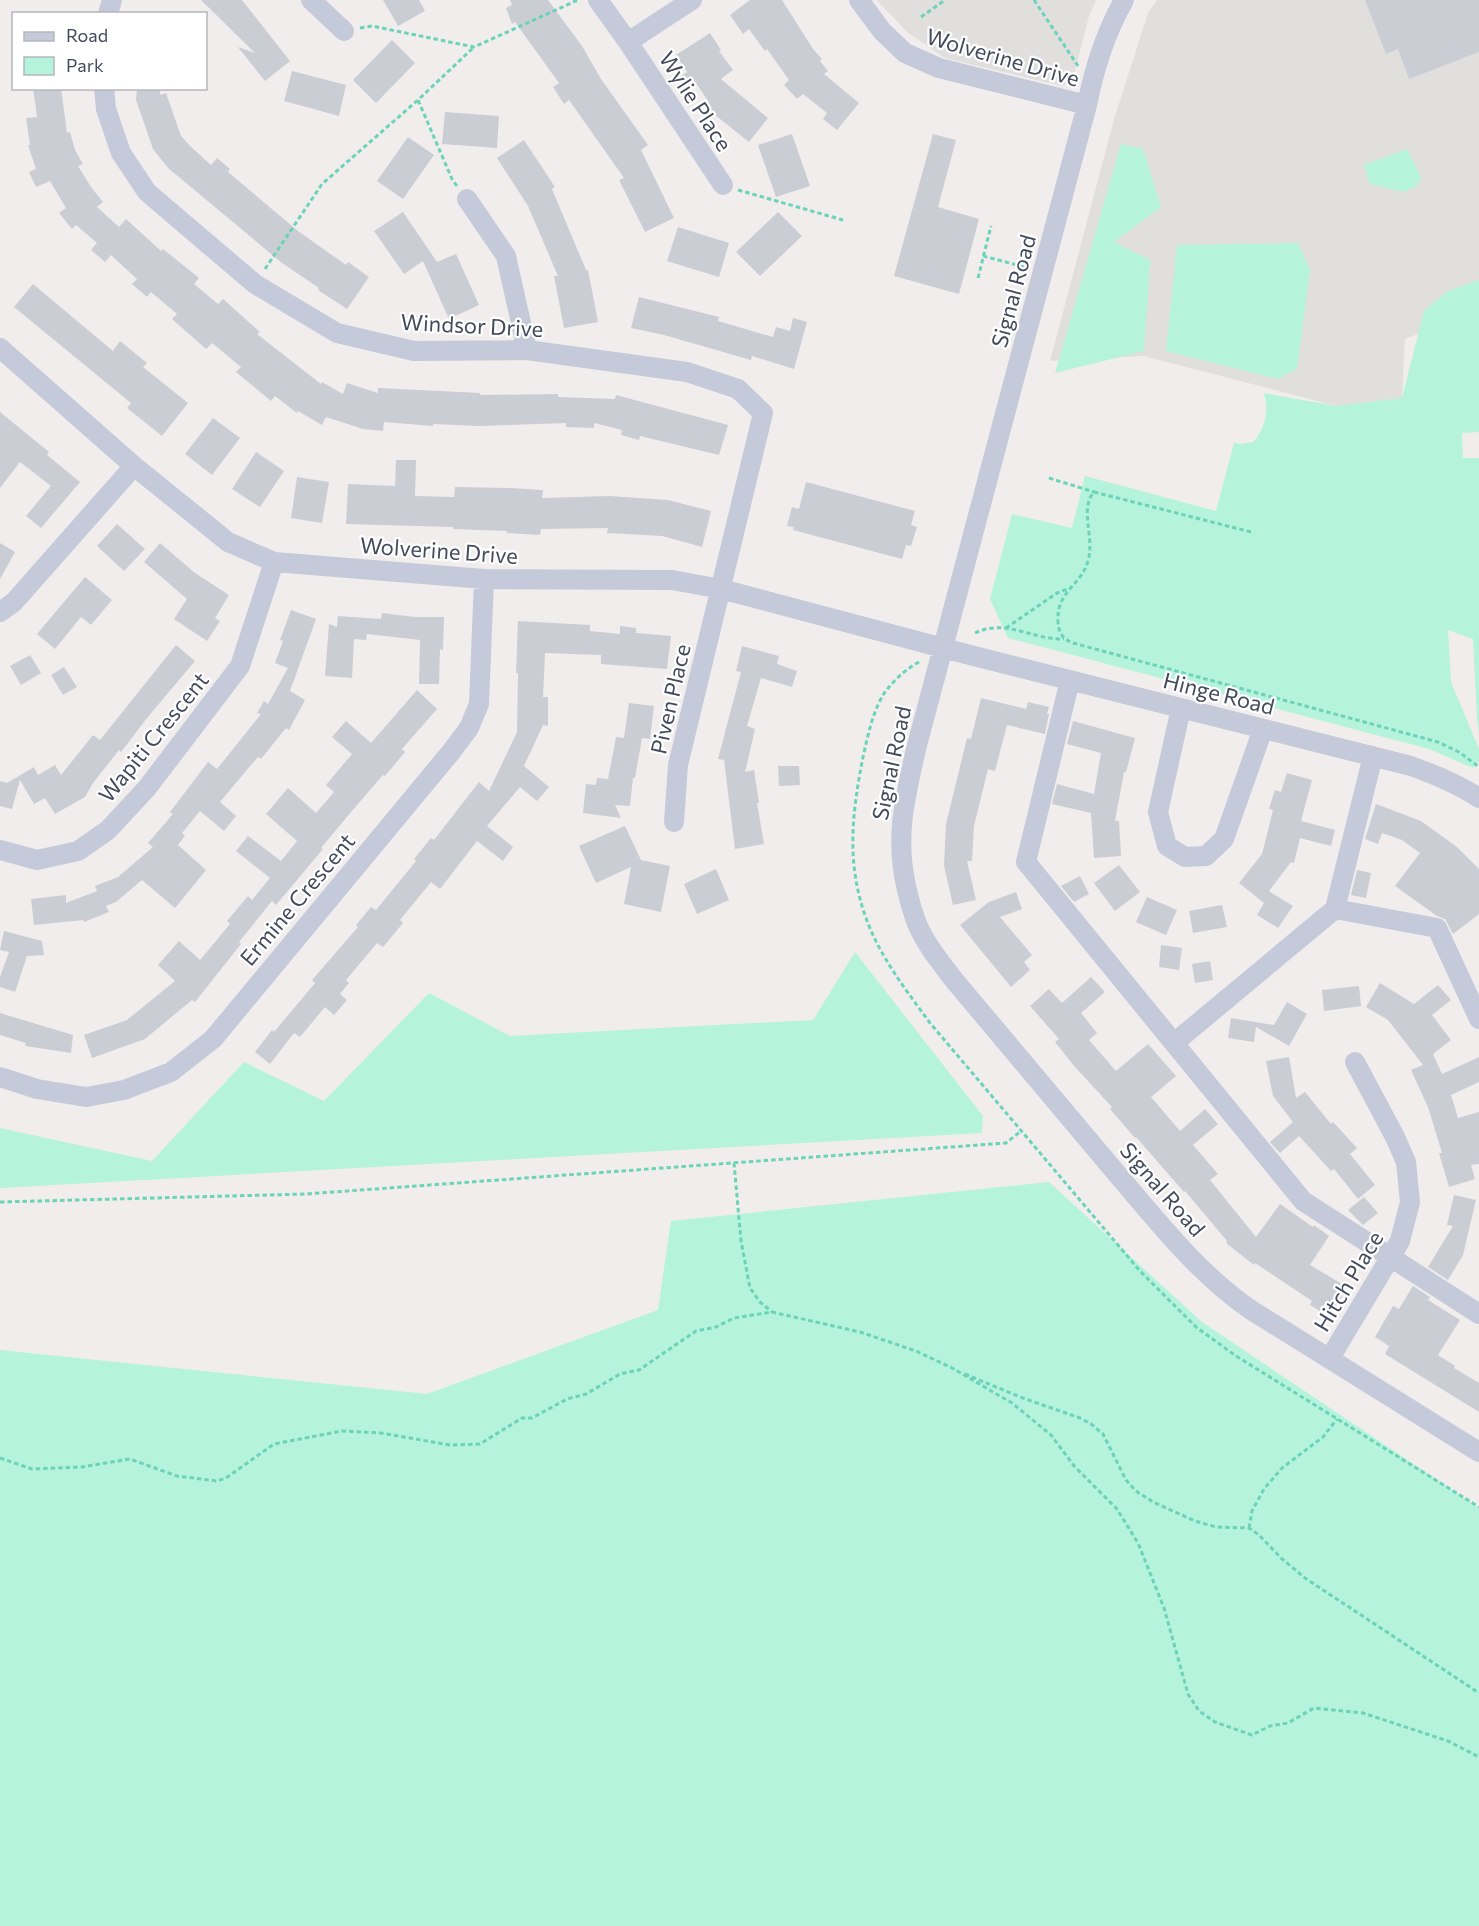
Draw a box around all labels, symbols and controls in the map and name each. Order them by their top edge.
legend [12,12,207,90]
street label: Wolverine Drive [923,22,1083,92]
text: Road [66,24,108,46]
street label: Wylie Place [654,46,738,156]
text: Park [66,54,104,76]
street label: Signal Road [985,232,1041,350]
street label: Windsor Drive [400,308,544,342]
street label: Wolverine Drive [359,531,519,569]
street label: Piven Place [644,641,696,757]
street label: Hinge Road [1161,666,1277,720]
street label: Wapiti Crescent [92,667,214,807]
street label: Signal Road [866,704,916,822]
street label: Ermine Crescent [234,827,360,971]
street label: Signal Road [1115,1136,1211,1242]
street label: Hitch Place [1308,1226,1388,1336]

